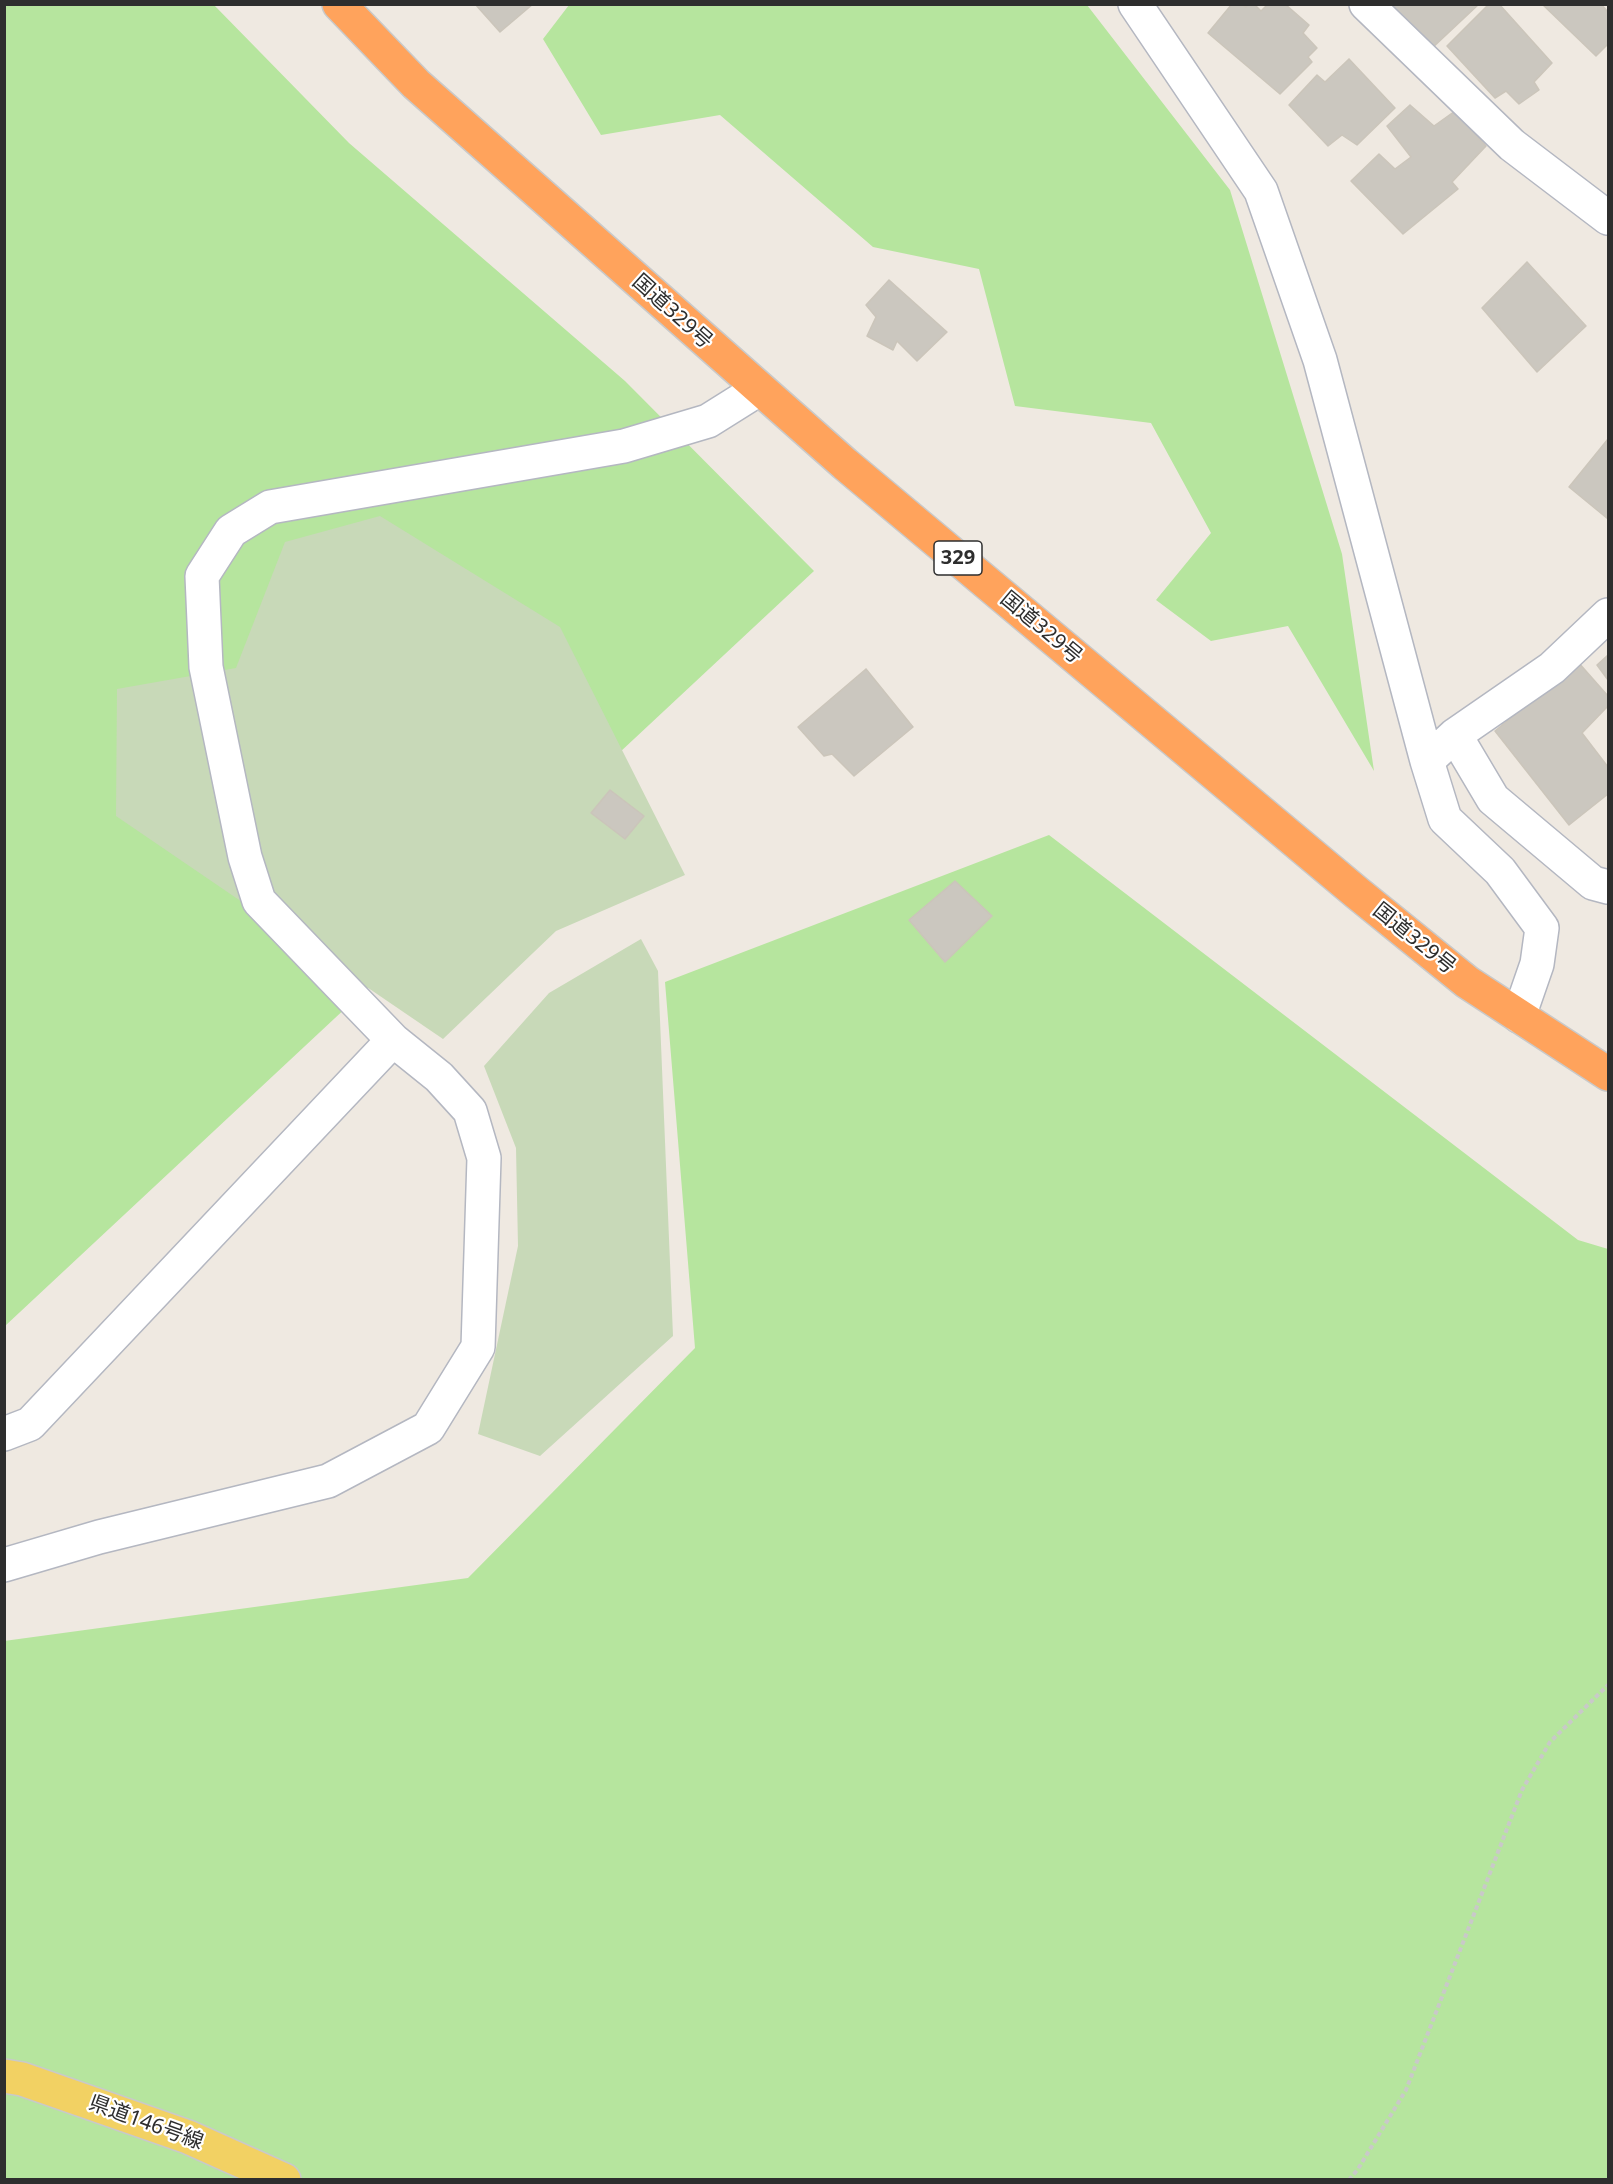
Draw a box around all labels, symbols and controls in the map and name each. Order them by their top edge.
street label: 国道329号 [627,270,717,354]
road number: 329 [934,541,982,575]
street label: 国道329号 [995,587,1087,669]
street label: 国道329号 [1368,898,1460,980]
street label: 県道146号線 [85,2091,207,2155]

